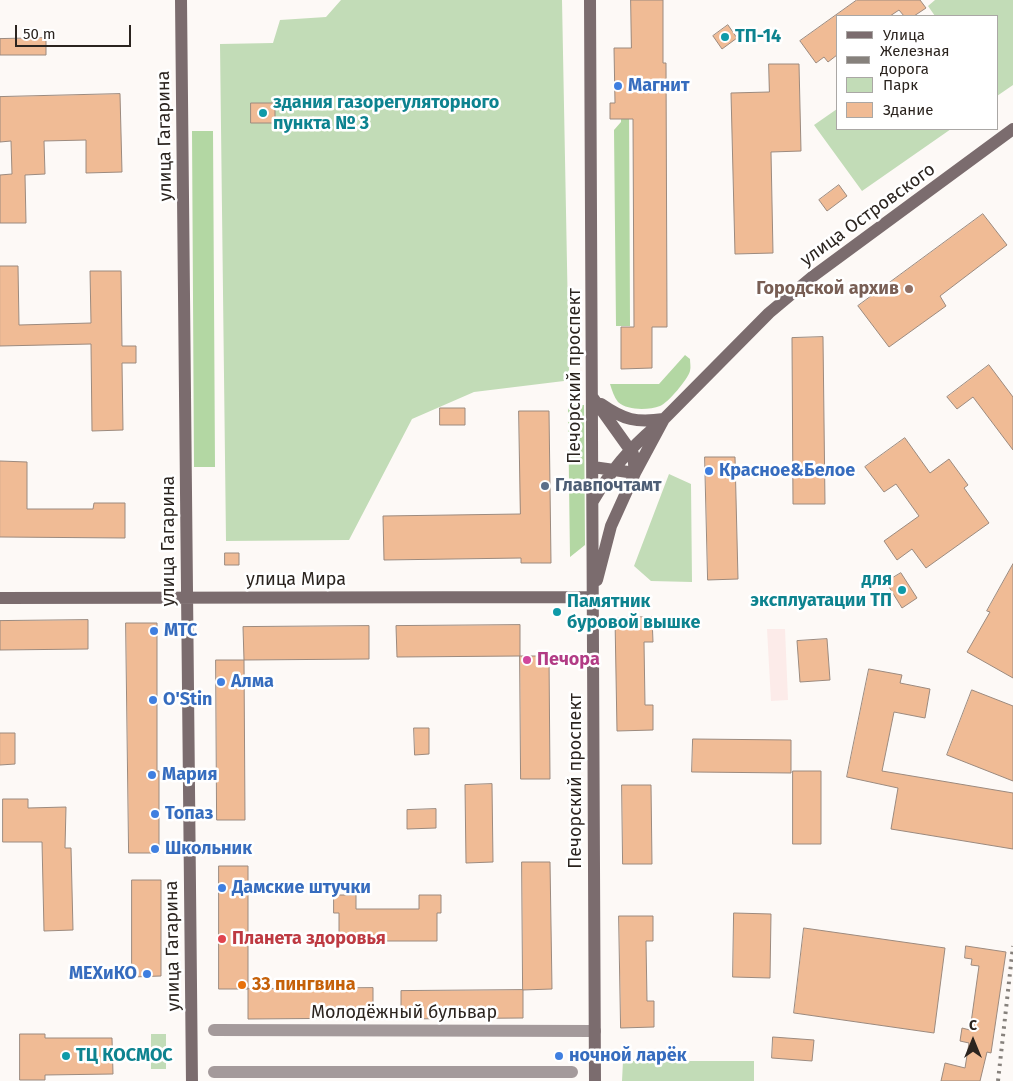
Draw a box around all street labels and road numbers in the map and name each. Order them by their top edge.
street label: улица Гагарина [153,70,177,202]
street label: улица Островского [796,159,940,271]
street label: Печорский проспект [564,288,586,464]
street label: улица Гагарина [158,476,180,606]
street label: улица Мира [246,569,346,591]
street label: Печорский проспект [565,693,587,869]
street label: улица Гагарина [161,880,185,1012]
street label: Молодёжный бульвар [311,1002,497,1024]

